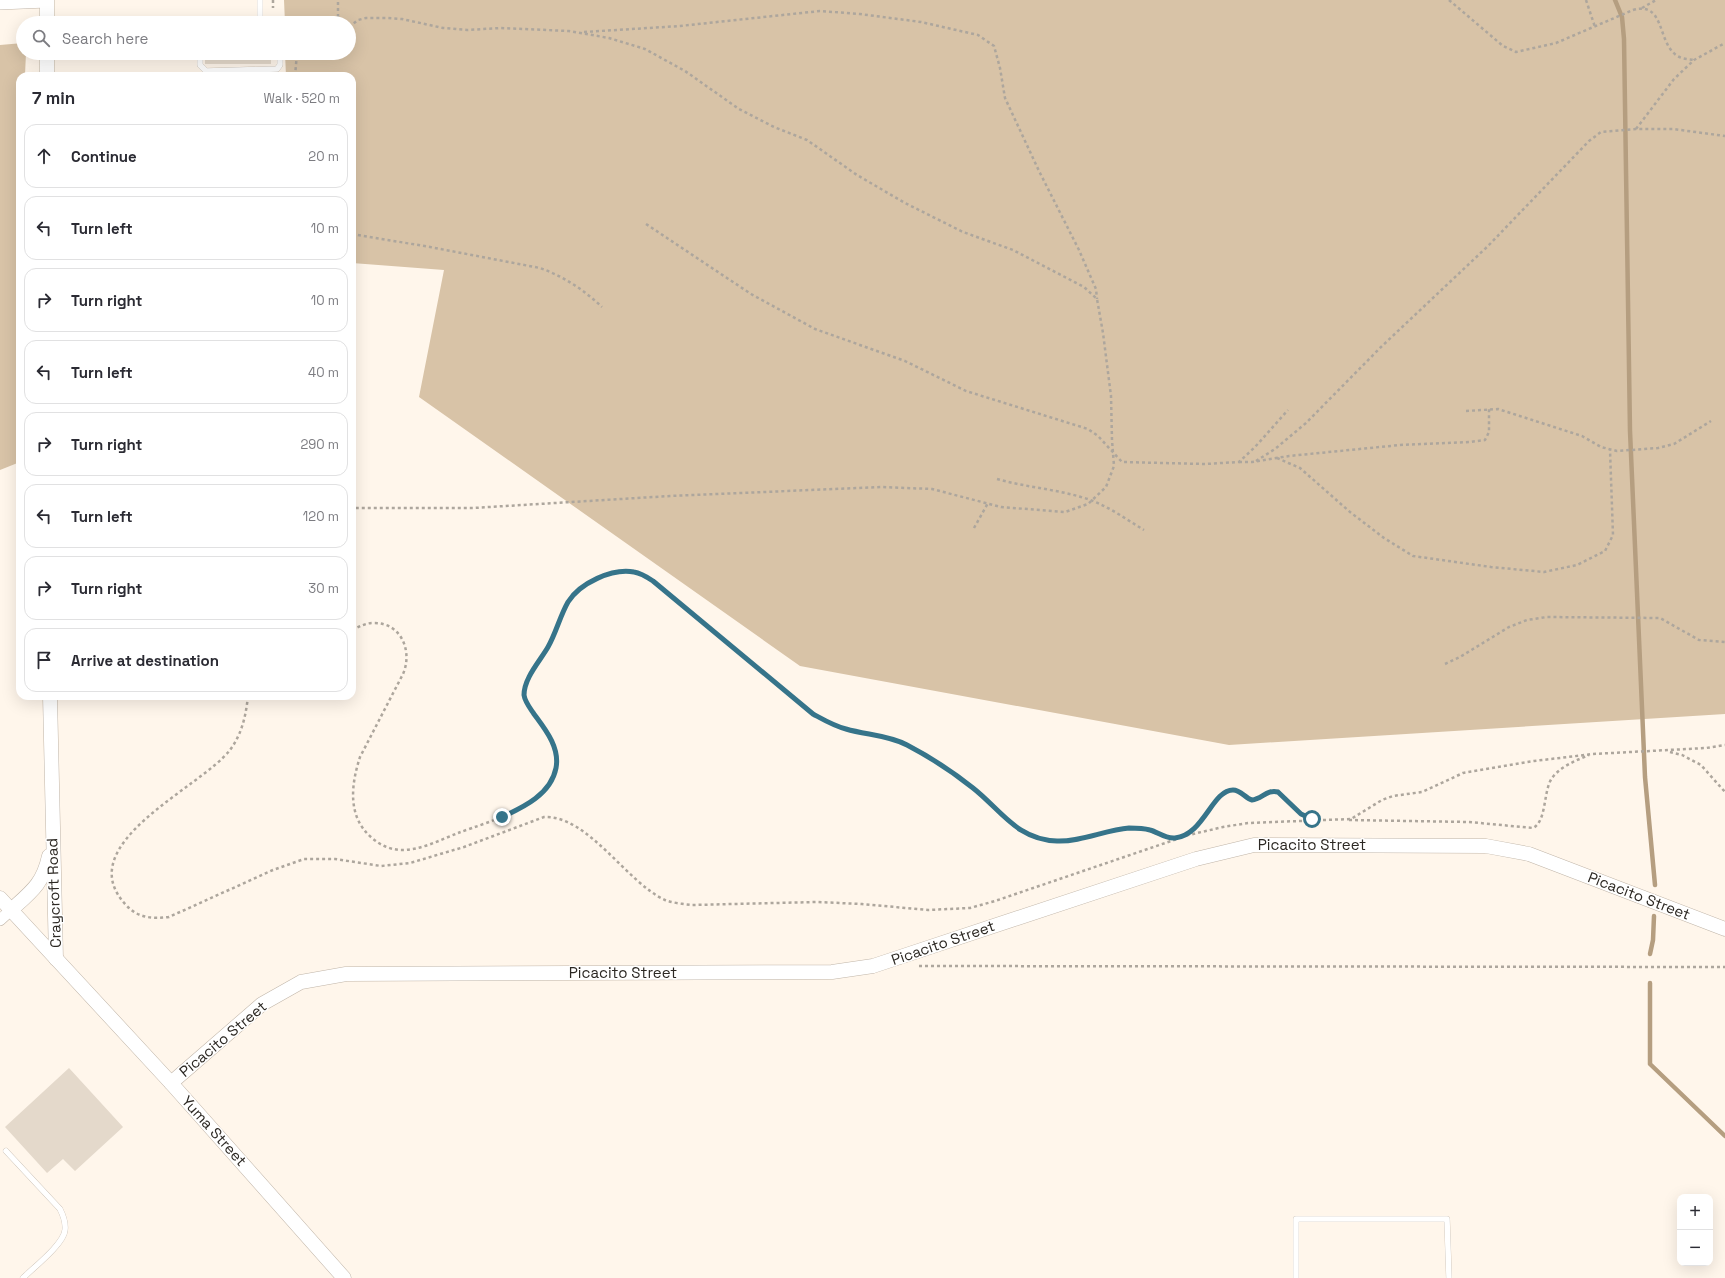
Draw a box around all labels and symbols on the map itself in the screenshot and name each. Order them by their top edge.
route end [493,808,511,826]
route start [1303,810,1321,828]
street label: Picacito Street [1258,835,1366,854]
street label: Craycroft Road [42,838,65,948]
street label: Picacito Street [1585,867,1693,924]
street label: Picacito Street [889,916,997,969]
street label: Picacito Street [569,963,677,982]
street label: Picacito Street [175,996,270,1081]
street label: Yuma Street [178,1091,251,1170]

